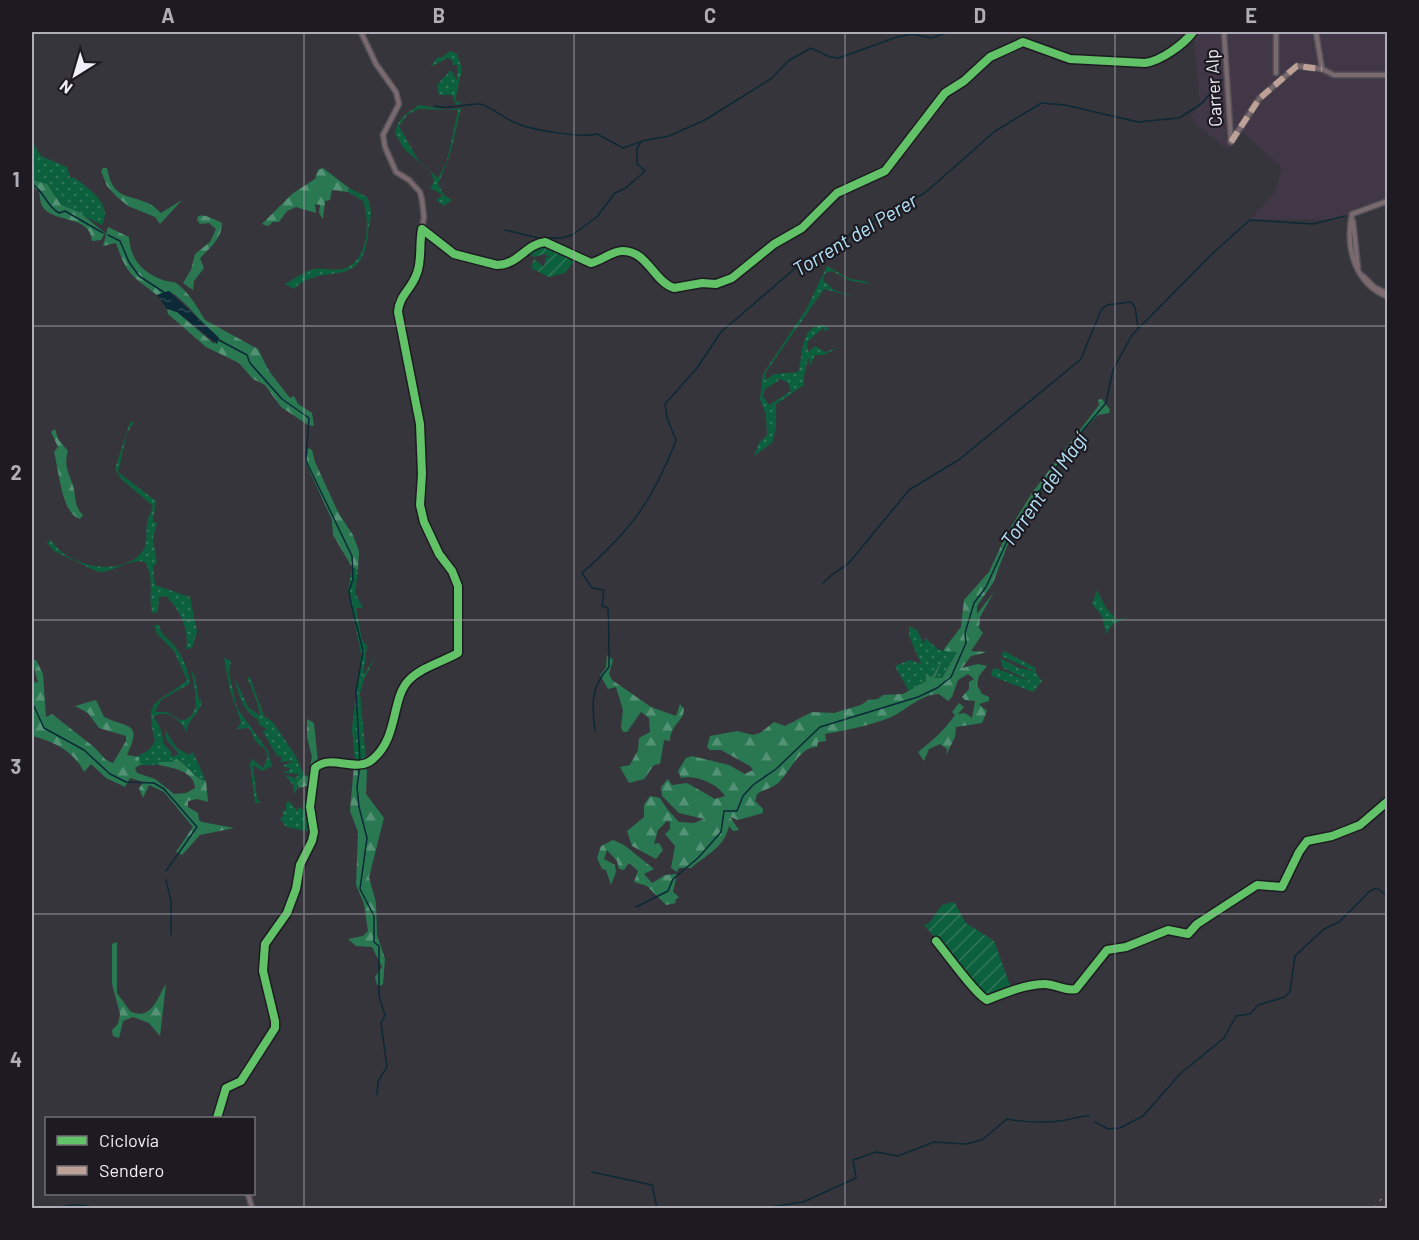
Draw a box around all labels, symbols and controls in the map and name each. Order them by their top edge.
text: A [161,3,175,27]
text: B [433,3,445,27]
text: C [704,3,716,27]
text: D [974,3,986,27]
text: E [1245,3,1257,27]
north arrow [45,45,105,105]
street label: Carrer Alp [1200,49,1226,127]
text: N [56,77,76,98]
text: 1 [12,167,20,191]
water label: Torrent del Perer [788,187,922,281]
water label: Torrent del Magí [995,426,1093,551]
text: 2 [10,460,22,484]
text: 3 [11,754,21,778]
text: 4 [10,1047,22,1071]
legend [45,1117,255,1195]
text: Ciclovía [99,1129,159,1151]
text: Sendero [99,1159,164,1181]

